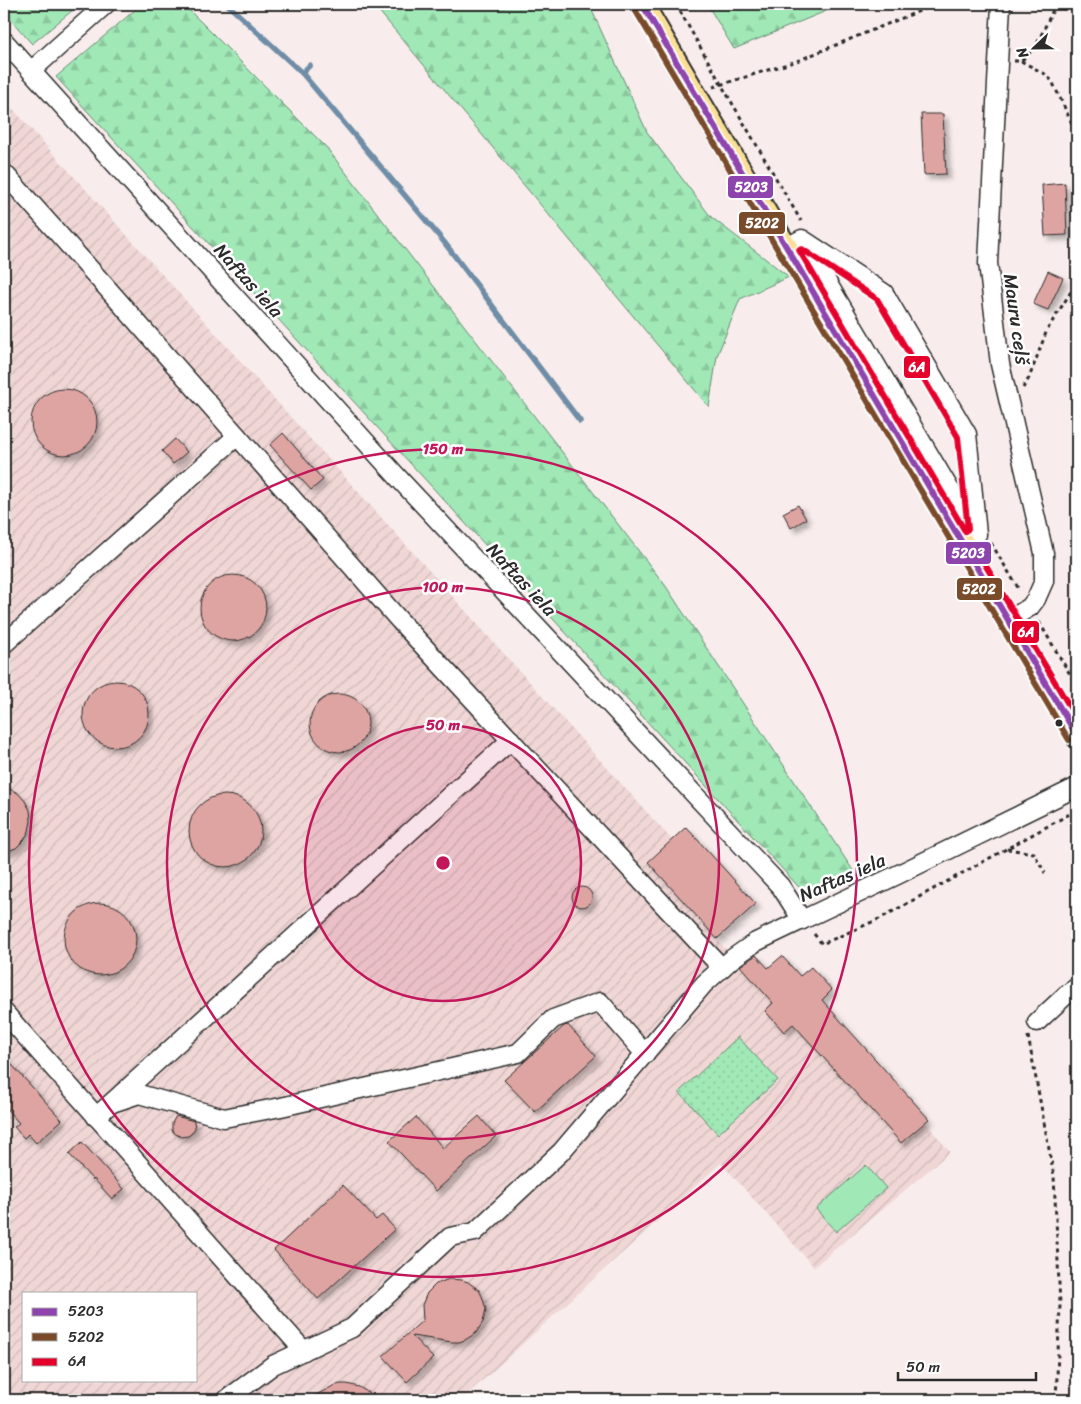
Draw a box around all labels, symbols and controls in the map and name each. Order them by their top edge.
north arrow [1008,22,1058,72]
text: N [1009,43,1036,63]
line badge: 5203 [727,175,774,199]
text: 5203 [734,175,768,200]
line badge: 5202 [738,211,786,235]
text: 5202 [745,211,780,236]
street label: Naftas iela [206,235,292,326]
street label: Mauru ceļš [994,271,1039,368]
line badge: 6A [903,355,931,379]
text: 6A [907,355,926,380]
text: 150 m [423,436,464,462]
street label: Naftas iela [478,534,565,625]
line badge: 5203 [945,541,992,565]
text: 5203 [951,541,985,566]
text: 100 m [423,574,464,600]
line badge: 5202 [956,577,1003,601]
text: 5202 [962,577,997,602]
line badge: 6A [1011,620,1040,644]
text: 6A [1016,620,1035,645]
text: 50 m [426,712,461,738]
unlabelled marker [1054,718,1064,728]
street label: Naftas iela [794,844,891,911]
centre of rings [434,854,452,872]
legend [22,1292,198,1382]
text: 5203 [68,1298,104,1324]
text: 5202 [68,1324,104,1350]
text: 6A [68,1348,86,1374]
scale bar [898,1349,1036,1381]
text: 50 m [906,1354,941,1380]

